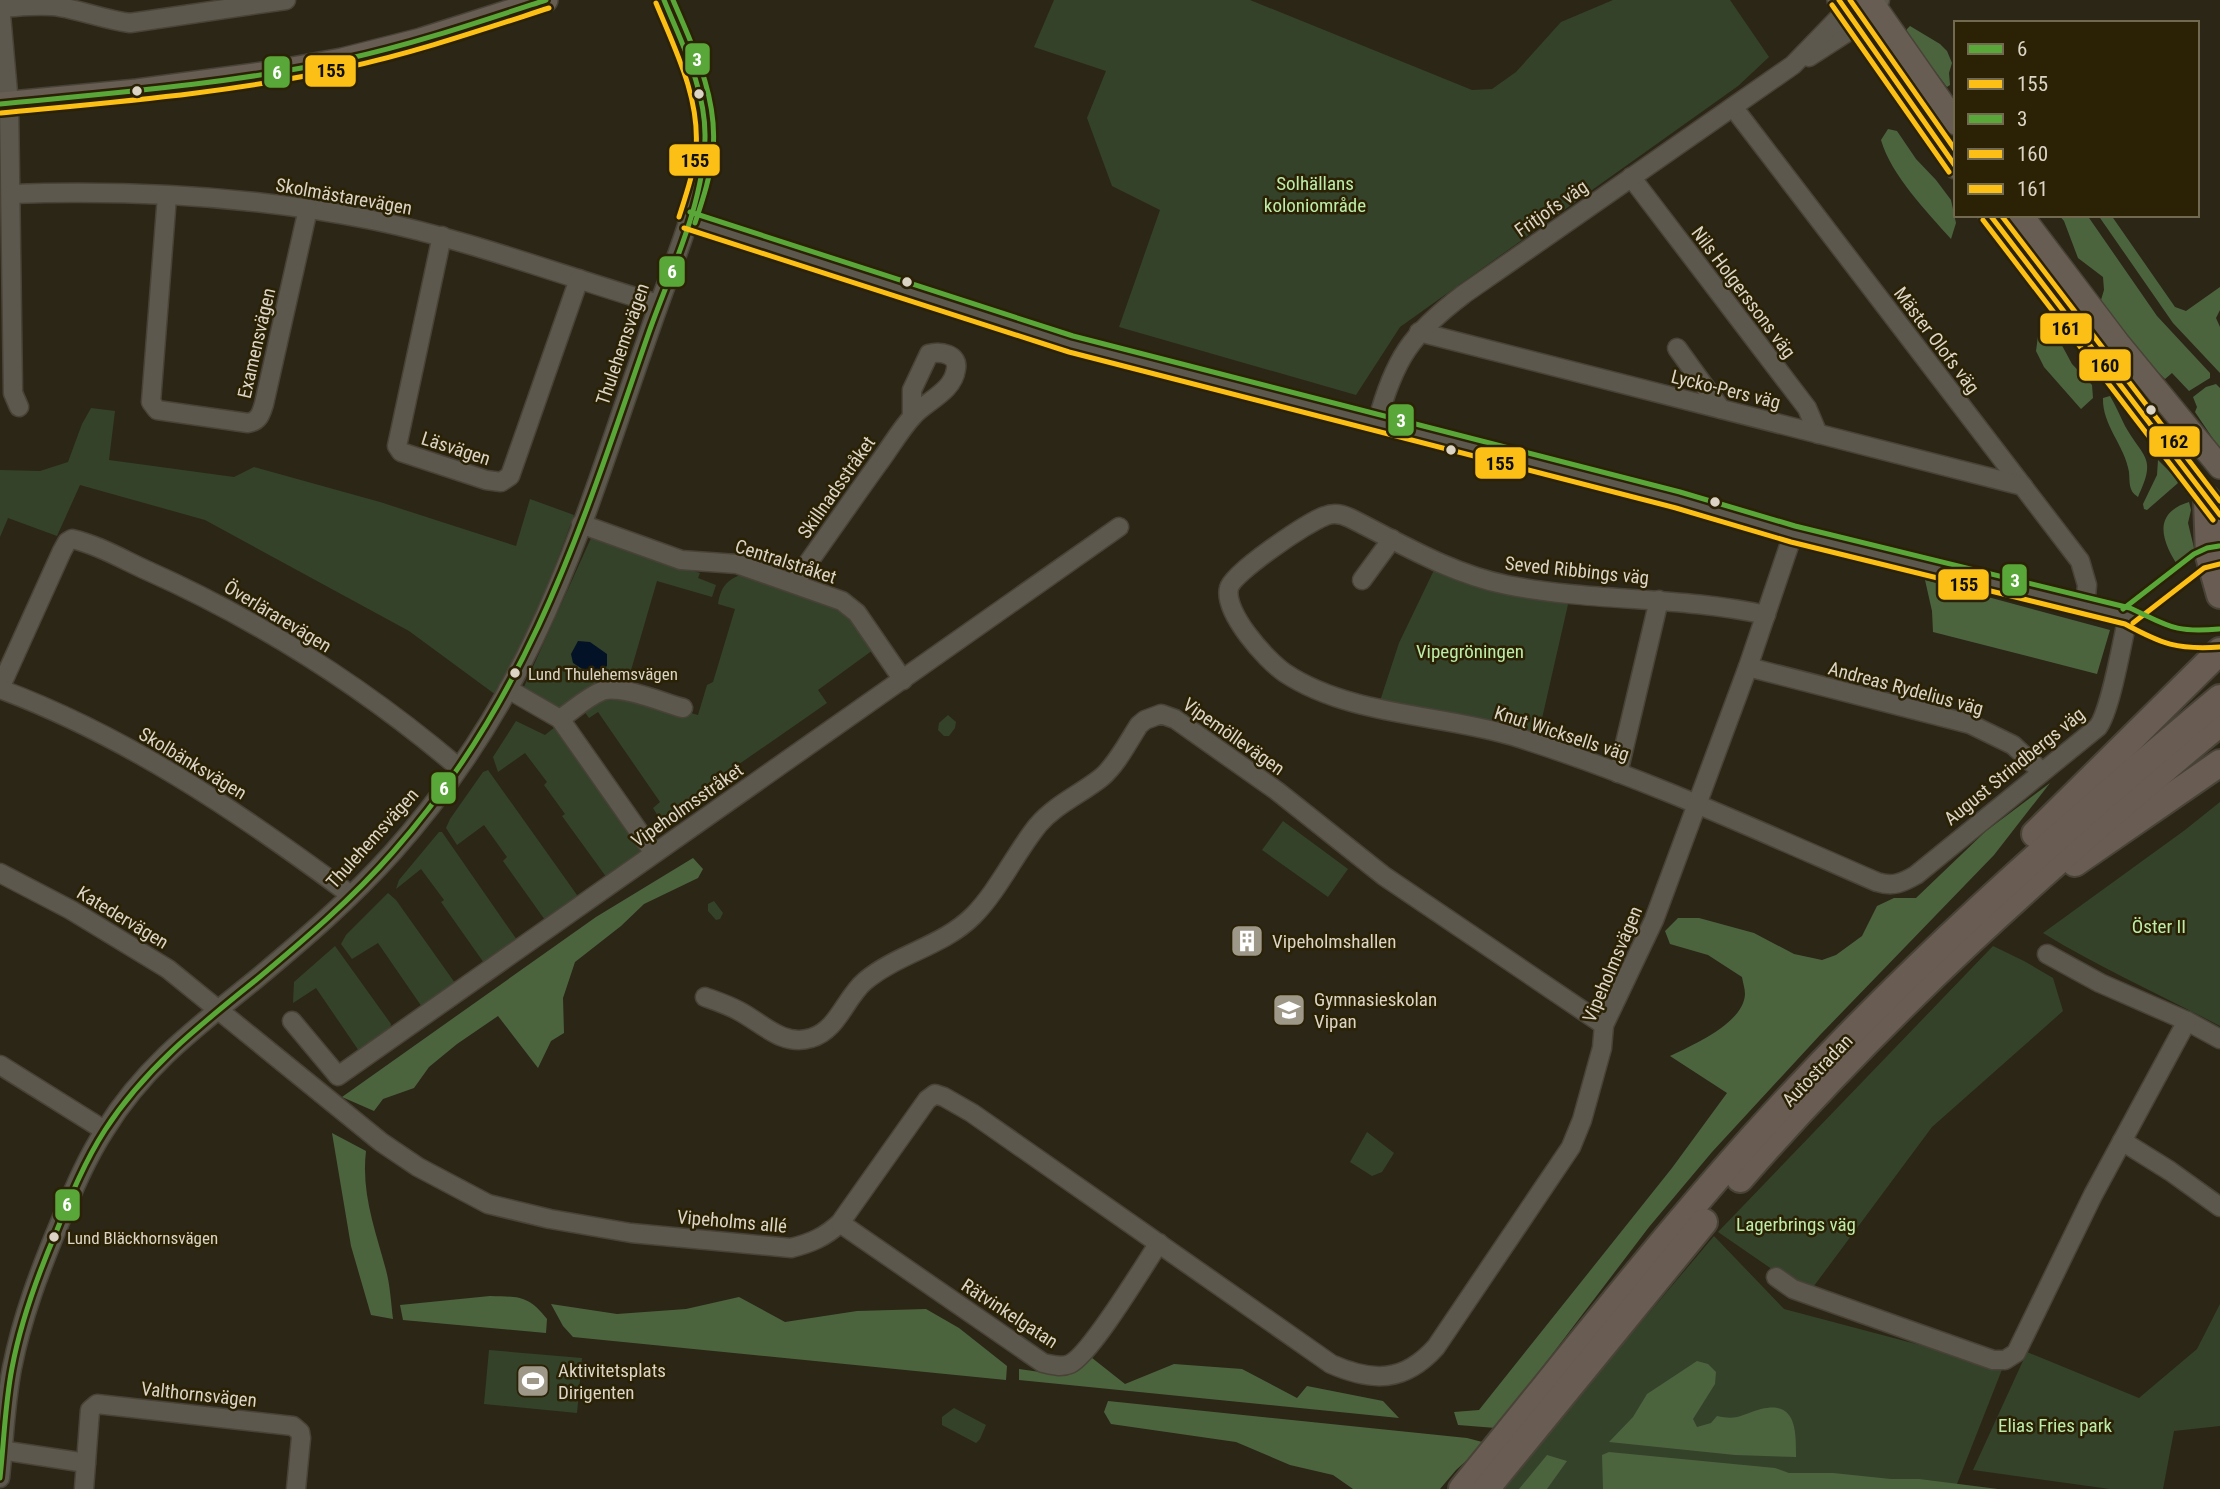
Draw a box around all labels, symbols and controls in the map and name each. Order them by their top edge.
legend [1954,21,2199,217]
text: 6 [2017,37,2027,61]
line badge: 3 [684,42,711,76]
text: 3 [692,48,702,71]
line badge: 155 [304,54,357,88]
line badge: 6 [263,55,291,89]
text: 155 [317,59,345,82]
text: 6 [272,61,282,84]
text: 155 [2017,72,2048,96]
unlabelled marker [130,84,144,98]
unlabelled marker [692,87,706,101]
text: 3 [2017,107,2027,131]
text: 160 [2017,142,2048,166]
line badge: 155 [668,143,721,177]
text: 155 [681,149,709,172]
park label: Solhällans koloniområde [1264,172,1366,217]
street label: Skolmästarevägen [274,173,414,220]
street label: Fritjofs väg [1510,175,1592,242]
text: 161 [2017,177,2048,201]
street label: Nils Holgerssons väg [1687,222,1801,363]
line badge: 6 [658,255,686,288]
text: 6 [667,260,677,283]
unlabelled marker [900,275,914,289]
street label: Thulehemsvägen [591,280,654,408]
street label: Mäster Olofs väg [1889,282,1984,398]
street label: Examensvägen [233,286,280,401]
line badge: 161 [2039,312,2093,345]
text: 161 [2052,317,2080,340]
line badge: 160 [2078,348,2132,382]
text: 160 [2091,354,2119,377]
street label: Lycko-Pers väg [1669,365,1783,414]
line badge: 3 [1387,403,1415,437]
unlabelled marker [2144,403,2158,417]
text: 3 [1396,409,1406,432]
line badge: 162 [2148,425,2201,458]
street label: Läsvägen [418,427,493,470]
text: 162 [2160,430,2188,453]
street label: Skillnadsstråket [793,432,880,543]
unlabelled marker [1444,443,1458,457]
line badge: 155 [1474,446,1527,480]
text: 155 [1486,452,1514,475]
unlabelled marker [1708,495,1722,509]
street label: Centralstråket [732,534,839,589]
street label: Seved Ribbings väg [1504,551,1650,590]
line badge: 3 [2001,563,2028,597]
line badge: 155 [1937,568,1990,601]
text: 3 [2010,569,2020,592]
text: 155 [1950,573,1978,596]
street label: Överlärarevägen [220,575,336,657]
park label: Vipegröningen [1416,640,1524,663]
street label: Andreas Rydelius väg [1826,657,1986,720]
place label: Lund Thulehemsvägen [528,664,678,684]
marker: Lund Thulehemsvägen [508,666,522,680]
street label: Vipemöllevägen [1178,693,1289,780]
street label: Knut Wicksells väg [1491,701,1632,766]
street label: August Strindbergs väg [1939,703,2089,830]
street label: Skolbänksvägen [135,722,251,805]
street label: Vipeholmsstråket [627,758,748,852]
line badge: 6 [430,771,457,805]
text: 6 [439,777,449,800]
street label: Thulehemsvägen [321,783,423,893]
street label: Katedervägen [73,881,173,954]
street label: Vipeholmsvägen [1578,903,1647,1026]
park label: Öster II [2132,915,2186,938]
building icon: Vipeholmshallen [1228,922,1266,960]
place label: Vipeholmshallen [1272,930,1396,953]
place label: Gymnasieskolan Vipan [1314,988,1437,1033]
school or university icon: Gymnasieskolan Vipan [1270,991,1308,1029]
street label: Autostradan [1777,1029,1857,1111]
line badge: 6 [54,1188,81,1222]
text: 6 [62,1193,72,1216]
street label: Vipeholms allé [676,1205,788,1238]
park label: Lagerbrings väg [1736,1213,1856,1236]
place label: Lund Bläckhornsvägen [67,1228,218,1248]
marker: Lund Bläckhornsvägen [47,1230,61,1244]
street label: Rätvinkelgatan [957,1274,1062,1353]
place label: Aktivitetsplats Dirigenten [558,1359,666,1404]
sports icon: Aktivitetsplats Dirigenten [514,1362,552,1400]
street label: Valthornsvägen [140,1377,258,1412]
park label: Elias Fries park [1998,1414,2112,1437]

